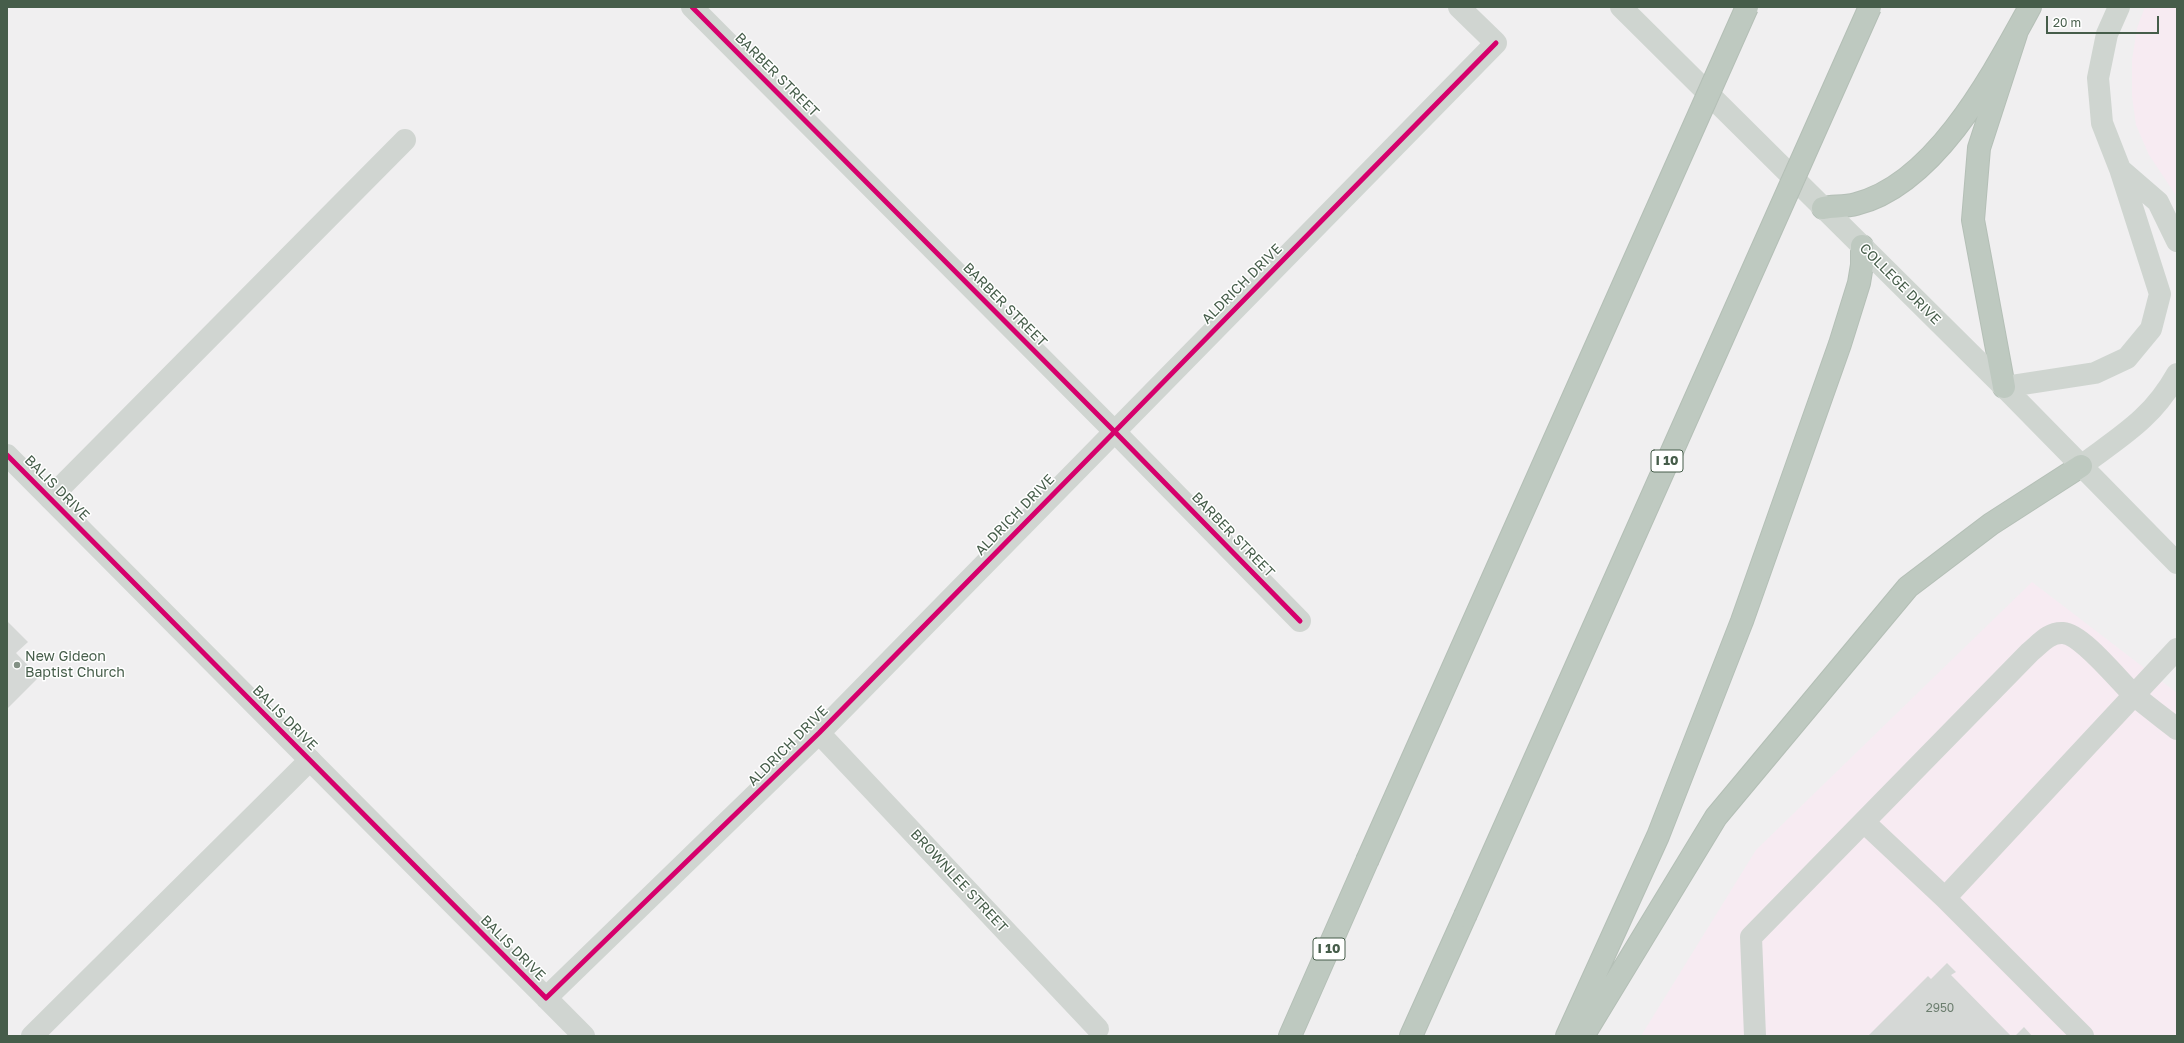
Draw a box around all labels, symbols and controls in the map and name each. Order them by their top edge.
scale bar [2048,8,2161,34]
text: 20 m [2053,15,2081,30]
street label: BARBER STREET [732,30,822,120]
street label: ALDRICH DRIVE [1198,240,1286,328]
street label: COLLEGE DRIVE [1856,240,1944,328]
street label: BARBER STREET [960,260,1050,350]
road number: I 10 [1651,450,1683,472]
street label: BALIS DRIVE [21,452,93,524]
street label: ALDRICH DRIVE [972,471,1058,559]
street label: BARBER STREET [1188,489,1278,581]
place label: New Gideon Baptist Church [25,649,125,682]
marker: New Gideon Baptist Church [12,660,22,670]
street label: BALIS DRIVE [249,682,321,754]
street label: ALDRICH DRIVE [744,702,832,790]
street label: BROWNLEE STREET [907,826,1011,936]
street label: BALIS DRIVE [477,912,549,984]
road number: I 10 [1313,938,1345,960]
house number: 2950 [1926,1001,1954,1015]

